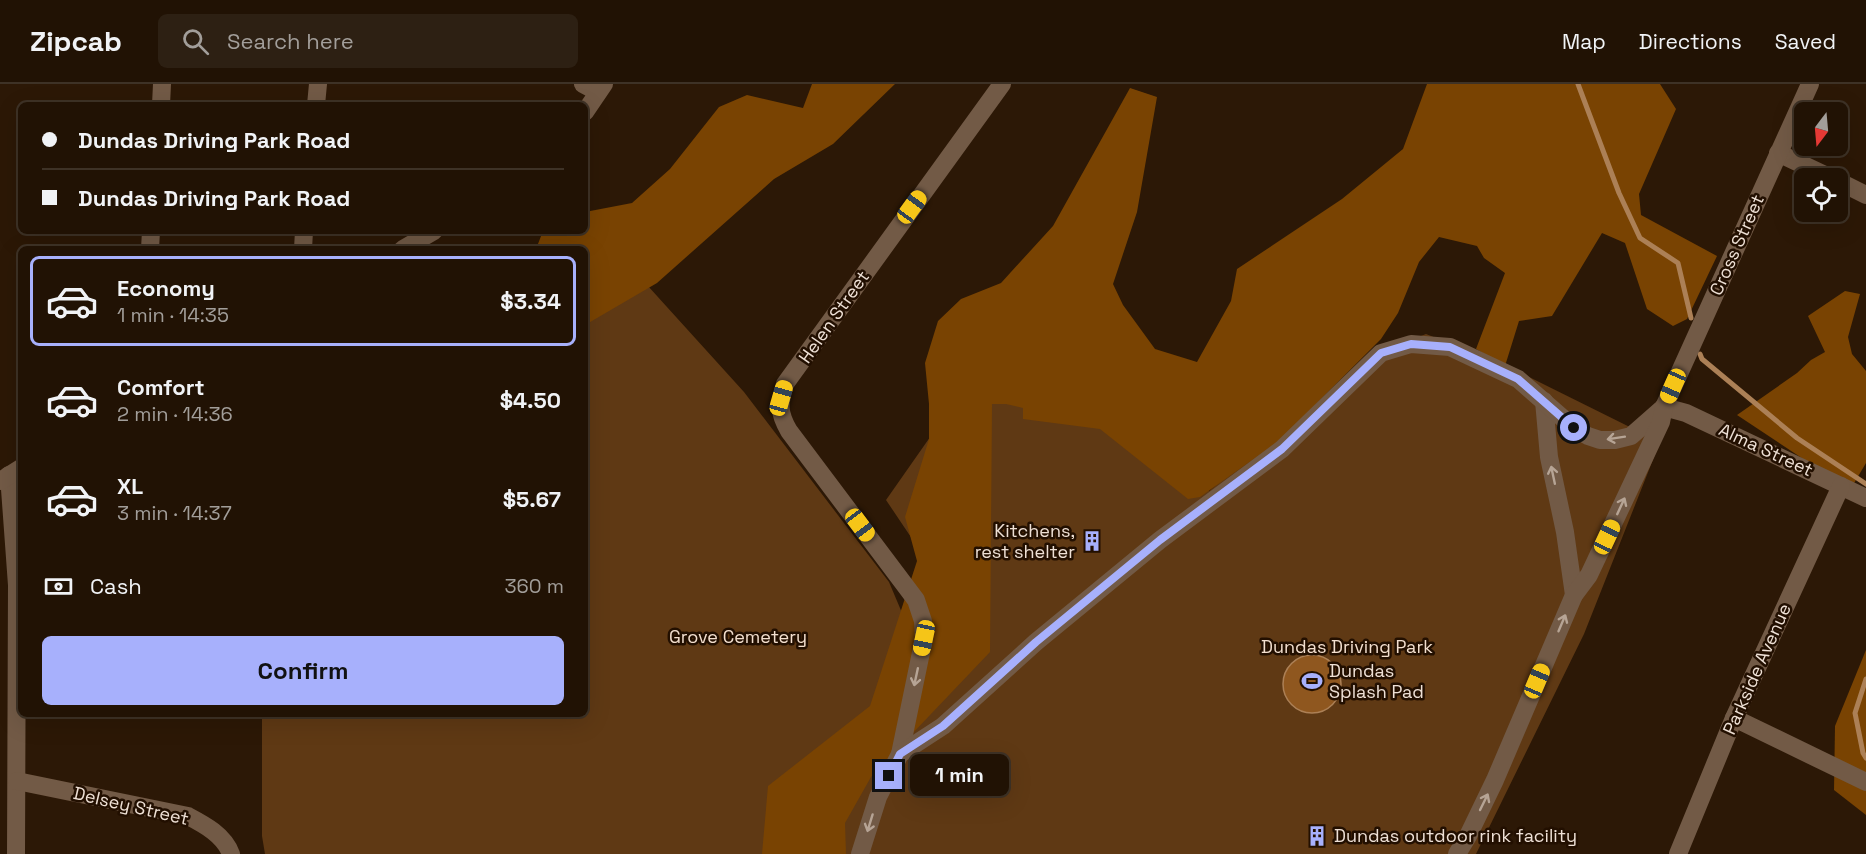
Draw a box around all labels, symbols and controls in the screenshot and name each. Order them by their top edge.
search box [158,14,578,68]
text: Zipcab [30,23,122,59]
icon: search [179,25,212,58]
text: Search here [227,27,354,55]
text: Map [1562,28,1606,55]
text: Directions [1639,28,1742,55]
text: Saved [1775,28,1836,55]
north arrow [1794,102,1848,156]
map controls [1794,102,1848,222]
text: Dundas Driving Park Road [78,126,350,154]
button: locate [1794,168,1848,222]
text: Dundas Driving Park Road [78,184,350,212]
car [894,187,930,227]
street label: Cross Street [1704,191,1769,299]
street label: Helen Street [793,266,874,368]
icon: car [45,274,99,328]
text: Economy [117,274,215,302]
text: $3.34 [500,287,561,315]
text: 1 min · 14:35 [117,302,229,328]
car [1657,366,1689,406]
icon: car [45,373,99,427]
text: Comfort [117,373,205,401]
car [767,378,795,418]
text: $4.50 [500,386,561,414]
text: 2 min · 14:36 [117,401,233,427]
route start [1560,414,1587,441]
street label: Alma Street [1715,418,1817,481]
one-way arrow [1607,433,1627,444]
one-way arrow [1547,466,1559,485]
icon: car [45,472,99,526]
text: XL [117,472,143,500]
text: $5.67 [503,485,561,513]
one-way arrow [1615,498,1627,516]
text: 3 min · 14:37 [117,500,232,526]
car [842,505,878,545]
car [1591,517,1623,557]
place label: Kitchens, rest shelter [975,519,1075,563]
building icon: Kitchens, rest shelter [1080,529,1104,553]
icon: cash [42,570,75,603]
text: Cash [90,572,142,600]
text: 360 m [505,573,564,599]
street label: Parkside Avenue [1717,600,1796,738]
one-way arrow [1557,615,1568,633]
car [911,619,937,657]
park label: Grove Cemetery [669,625,807,648]
park label: Dundas Driving Park [1261,635,1433,658]
button: Confirm [42,636,564,705]
place label: Dundas Splash Pad [1329,659,1424,703]
car [1522,661,1552,701]
one-way arrow [910,667,921,686]
sports icon: Dundas Splash Pad [1300,669,1324,693]
callout: 1 min [910,755,1009,797]
route end [875,762,902,789]
text: 1 min [935,762,984,788]
street label: Delsey Street [71,781,191,830]
one-way arrow [1479,794,1491,812]
one-way arrow [864,813,875,832]
building icon: Dundas outdoor rink facility [1305,824,1329,848]
place label: Dundas outdoor rink facility [1334,824,1577,847]

